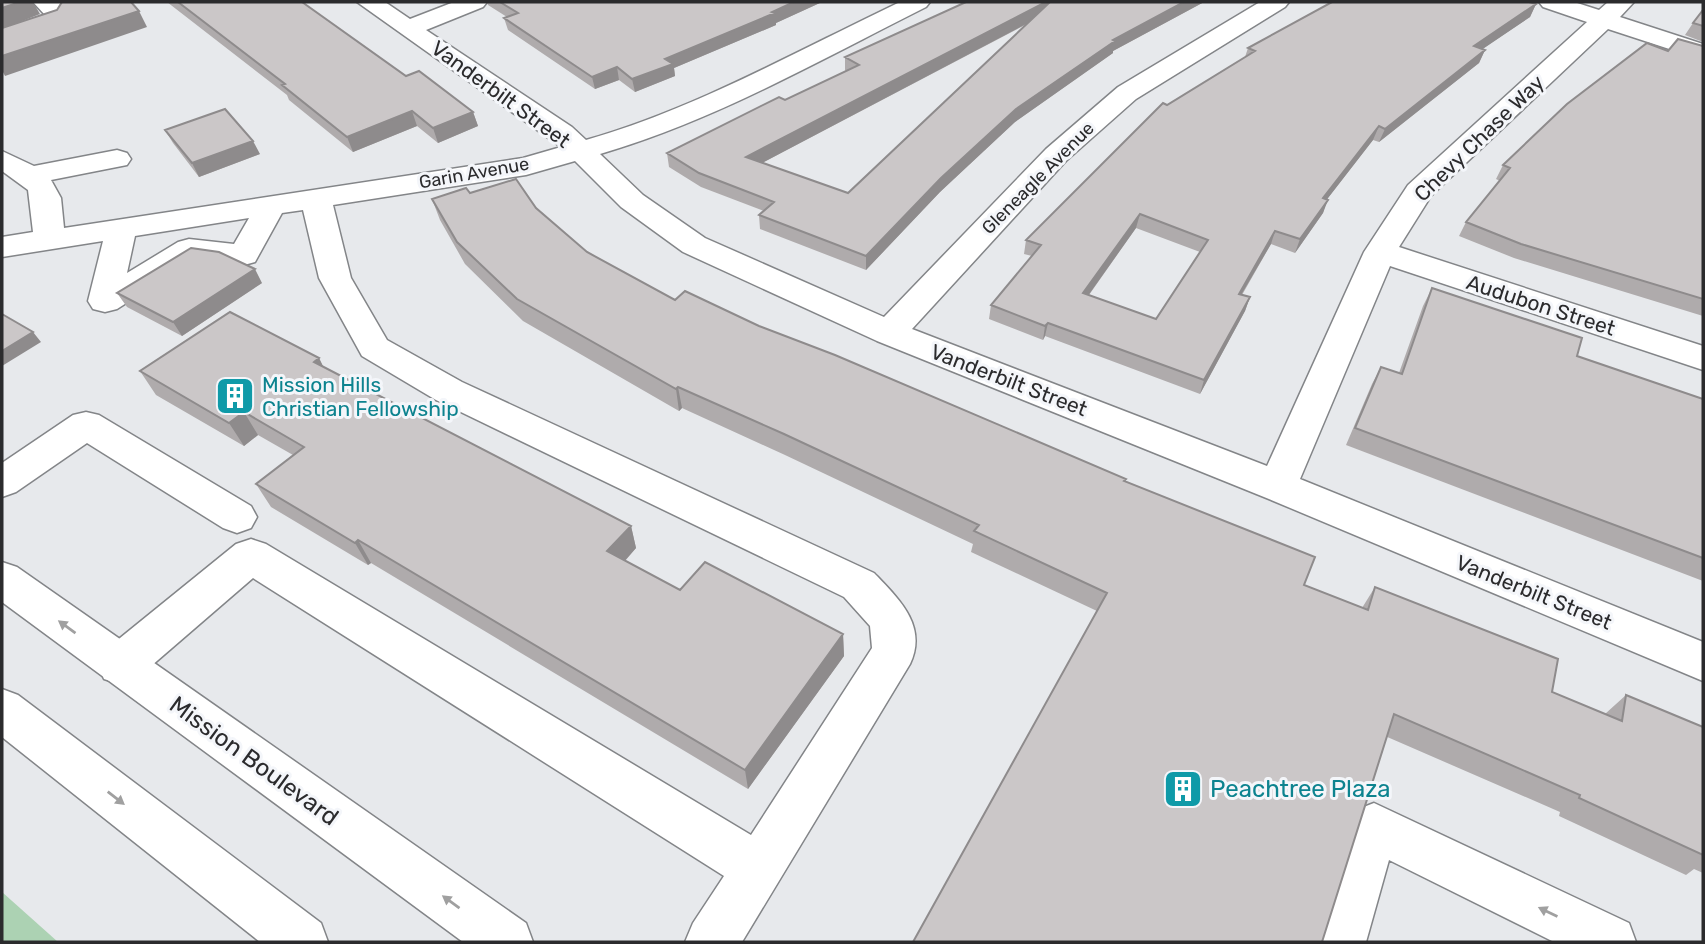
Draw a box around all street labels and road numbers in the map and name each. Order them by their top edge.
street label: Vanderbilt Street [427,35,575,153]
street label: Chevy Chase Way [1409,69,1549,206]
street label: Gleneagle Avenue [977,117,1099,239]
street label: Garin Avenue [417,153,531,193]
street label: Audubon Street [1464,269,1618,341]
street label: Vanderbilt Street [927,339,1091,421]
street label: Vanderbilt Street [1452,549,1616,635]
street label: Mission Boulevard [164,690,344,832]

